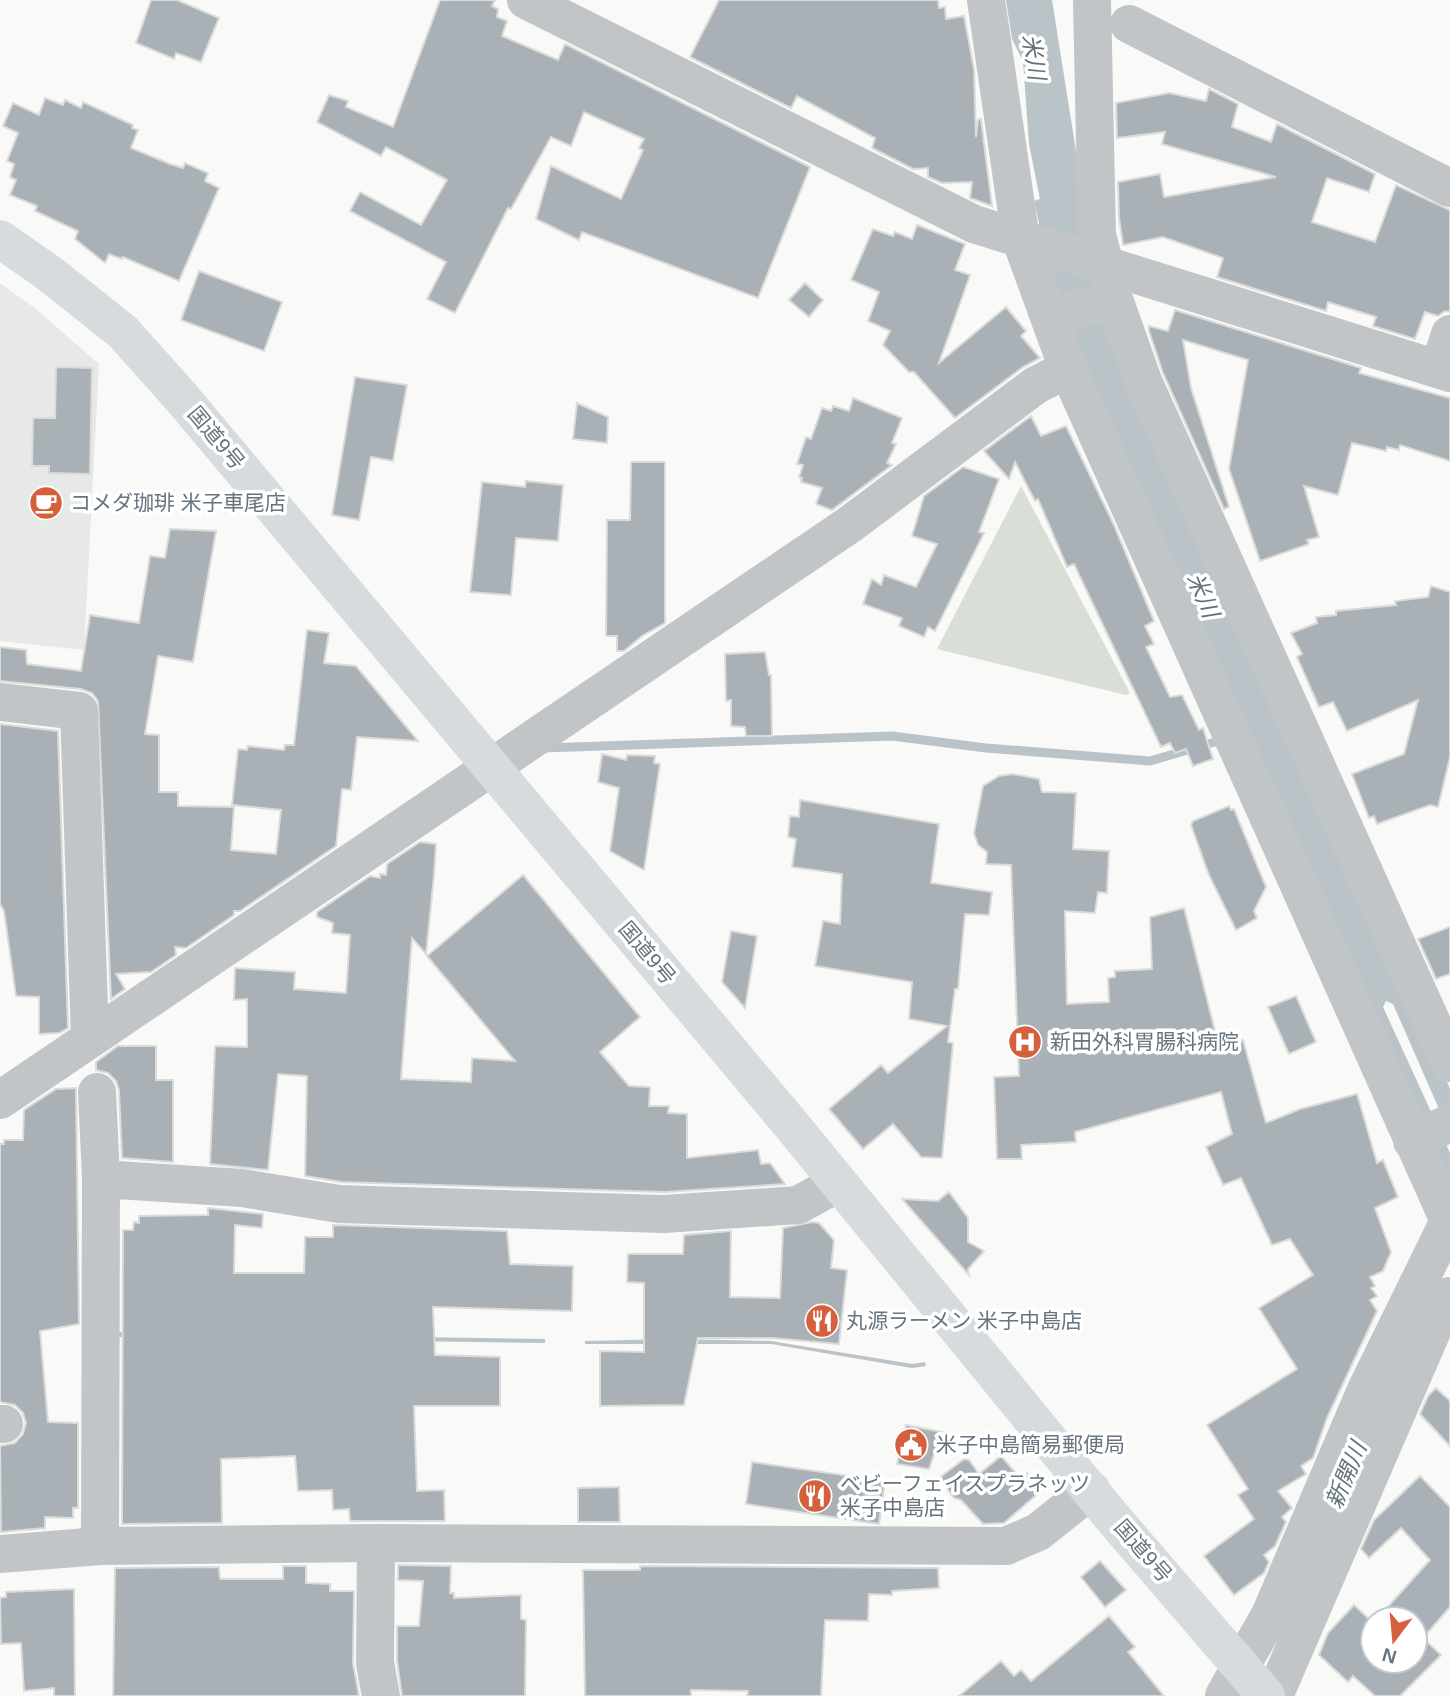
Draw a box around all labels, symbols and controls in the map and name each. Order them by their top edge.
water label: 米川 [1018,32,1051,85]
street label: 国道9号 [184,402,249,474]
cafe icon: コメダ珈琲 米子車尾店 [27,484,65,522]
place label: コメダ珈琲 米子車尾店 [70,491,286,514]
water label: 米川 [1182,569,1225,624]
street label: 国道9号 [615,917,680,989]
hospital icon: 新田外科胃腸科病院 [1006,1023,1044,1061]
place label: 新田外科胃腸科病院 [1050,1030,1239,1053]
restaurant icon: 丸源ラーメン 米子中島店 [803,1302,841,1340]
place label: 丸源ラーメン 米子中島店 [846,1309,1082,1332]
public building icon: 米子中島簡易郵便局 [892,1426,930,1464]
place label: 米子中島簡易郵便局 [936,1433,1125,1456]
water label: 新開川 [1321,1435,1373,1512]
place label: ベビーフェイスプラネッツ 米子中島店 [840,1472,1090,1519]
restaurant icon: ベビーフェイスプラネッツ 米子中島店 [796,1477,834,1515]
street label: 国道9号 [1110,1515,1177,1586]
north arrow [1359,1605,1429,1675]
text: N [1380,1644,1399,1668]

